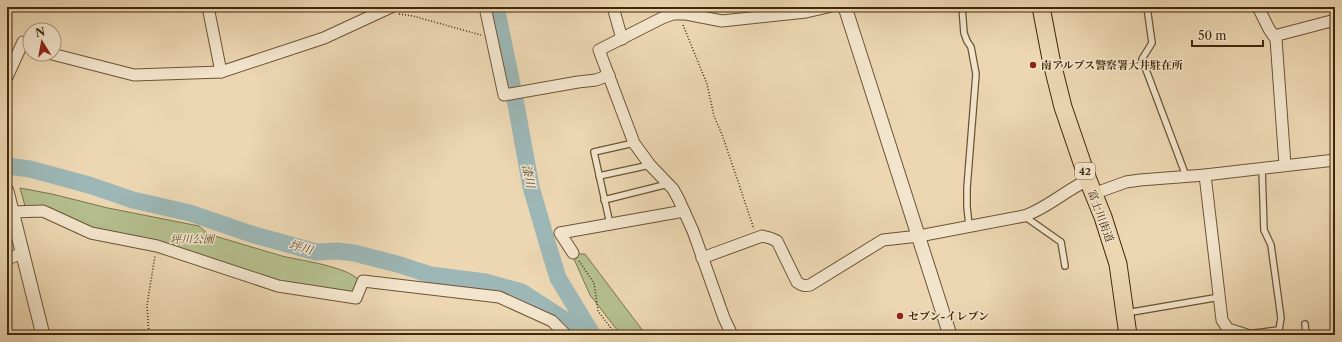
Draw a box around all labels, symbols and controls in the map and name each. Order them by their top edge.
north arrow [22,22,62,62]
scale bar [1192,22,1263,48]
text: N [34,24,47,40]
text: 50 m [1198,28,1227,43]
place label: 南アルプス警察署大井駐在所 [1041,58,1183,72]
marker: 南アルプス警察署大井駐在所 [1028,60,1038,70]
water label: 漆川 [519,163,539,191]
road number: 42 [1075,163,1095,179]
street label: 富士川街道 [1085,188,1117,244]
park label: 坪川公園 [170,232,216,246]
water label: 坪川 [287,236,317,258]
place label: セブン-イレブン [908,309,989,323]
marker: セブン-イレブン [895,311,905,321]

